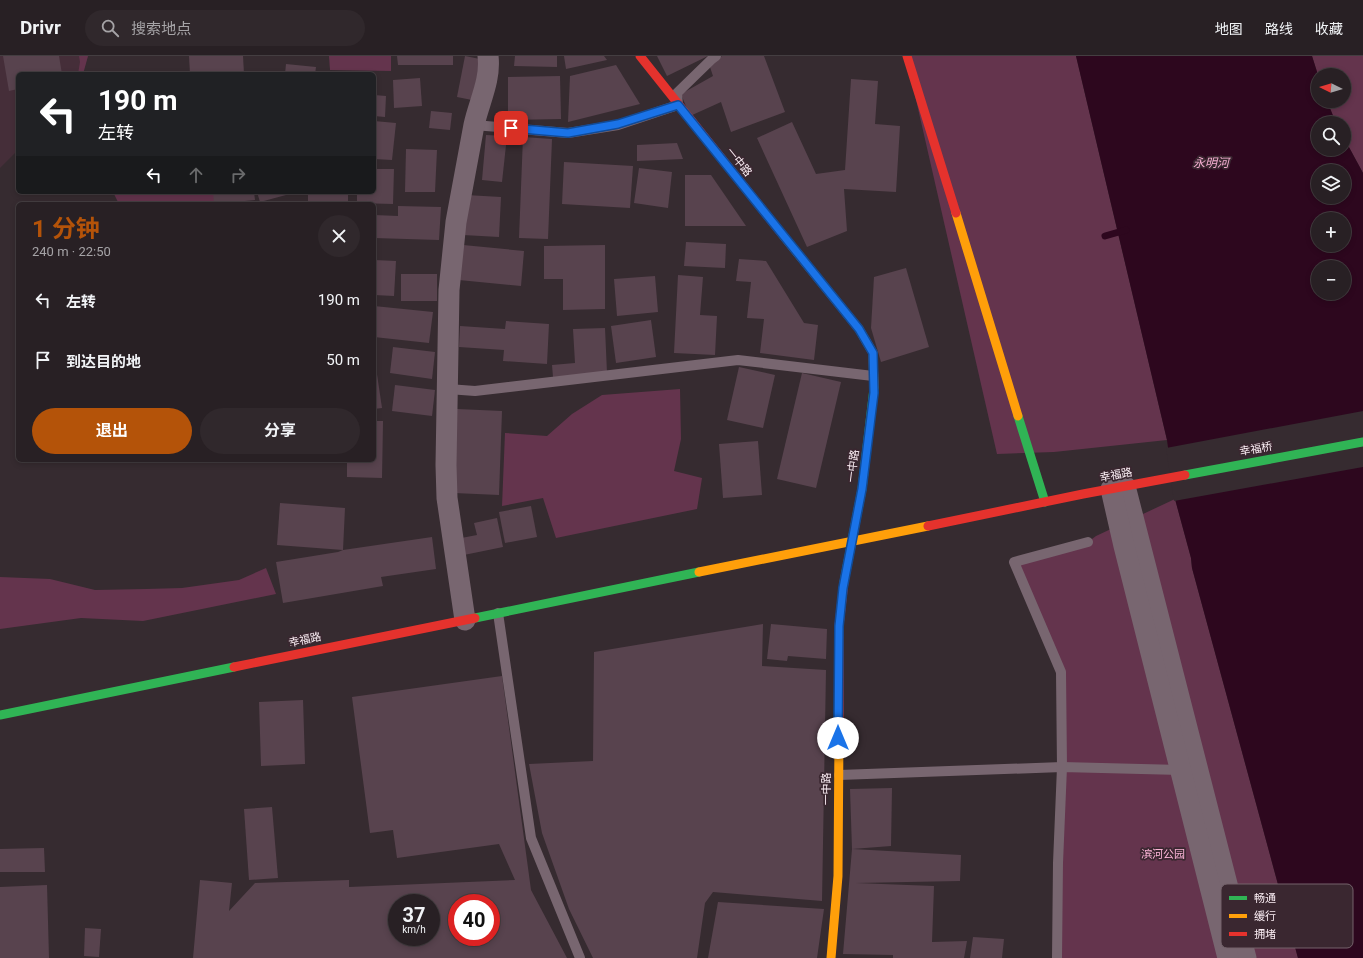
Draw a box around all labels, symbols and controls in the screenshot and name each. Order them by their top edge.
search box [85,10,365,46]
text: Drivr [20,16,61,39]
icon: search [99,17,121,39]
text: 搜索地点 [131,20,191,38]
text: 地图 [1215,21,1243,37]
text: 路线 [1265,21,1293,37]
text: 收藏 [1315,21,1343,37]
north arrow [1311,68,1351,108]
map controls [1311,68,1351,300]
text: 190 m [98,84,177,117]
icon: left [32,88,84,140]
pin [494,111,528,145]
button: search [1311,116,1351,156]
icon: arrive [500,117,522,139]
text: 左转 [98,122,134,143]
street label: 一中路 [724,145,754,179]
water label: 永明河 [1193,156,1231,170]
icon: left [143,164,165,186]
icon: ahead [185,164,207,186]
icon: right [227,164,249,186]
button: layers [1311,164,1351,204]
button: + [1311,212,1351,252]
text: 1 分钟 [32,215,100,243]
button: close [318,215,360,257]
text: 240 m · 22:50 [32,244,111,259]
button: − [1311,260,1351,300]
icon: left [32,289,54,311]
text: 190 m [318,291,360,309]
text: 左转 [66,293,96,311]
icon: arrive [32,349,54,371]
text: 50 m [326,351,360,369]
text: 到达目的地 [66,353,141,371]
button: 退出 [32,408,192,454]
button: 分享 [200,408,360,454]
street label: 幸福桥 [1239,440,1273,458]
street label: 一中路 [845,449,861,483]
street label: 幸福路 [1099,465,1133,485]
street label: 幸福路 [288,630,322,650]
position arrow [817,717,859,759]
street label: 一中路 [820,773,833,806]
park label: 滨河公园 [1141,848,1185,861]
legend [1221,884,1353,948]
text: 畅通 [1254,892,1276,905]
speed limit sign: 40 [448,894,500,946]
text: 37 [403,903,425,927]
text: 缓行 [1254,910,1276,923]
text: km/h [402,924,426,935]
text: 拥堵 [1254,928,1276,941]

